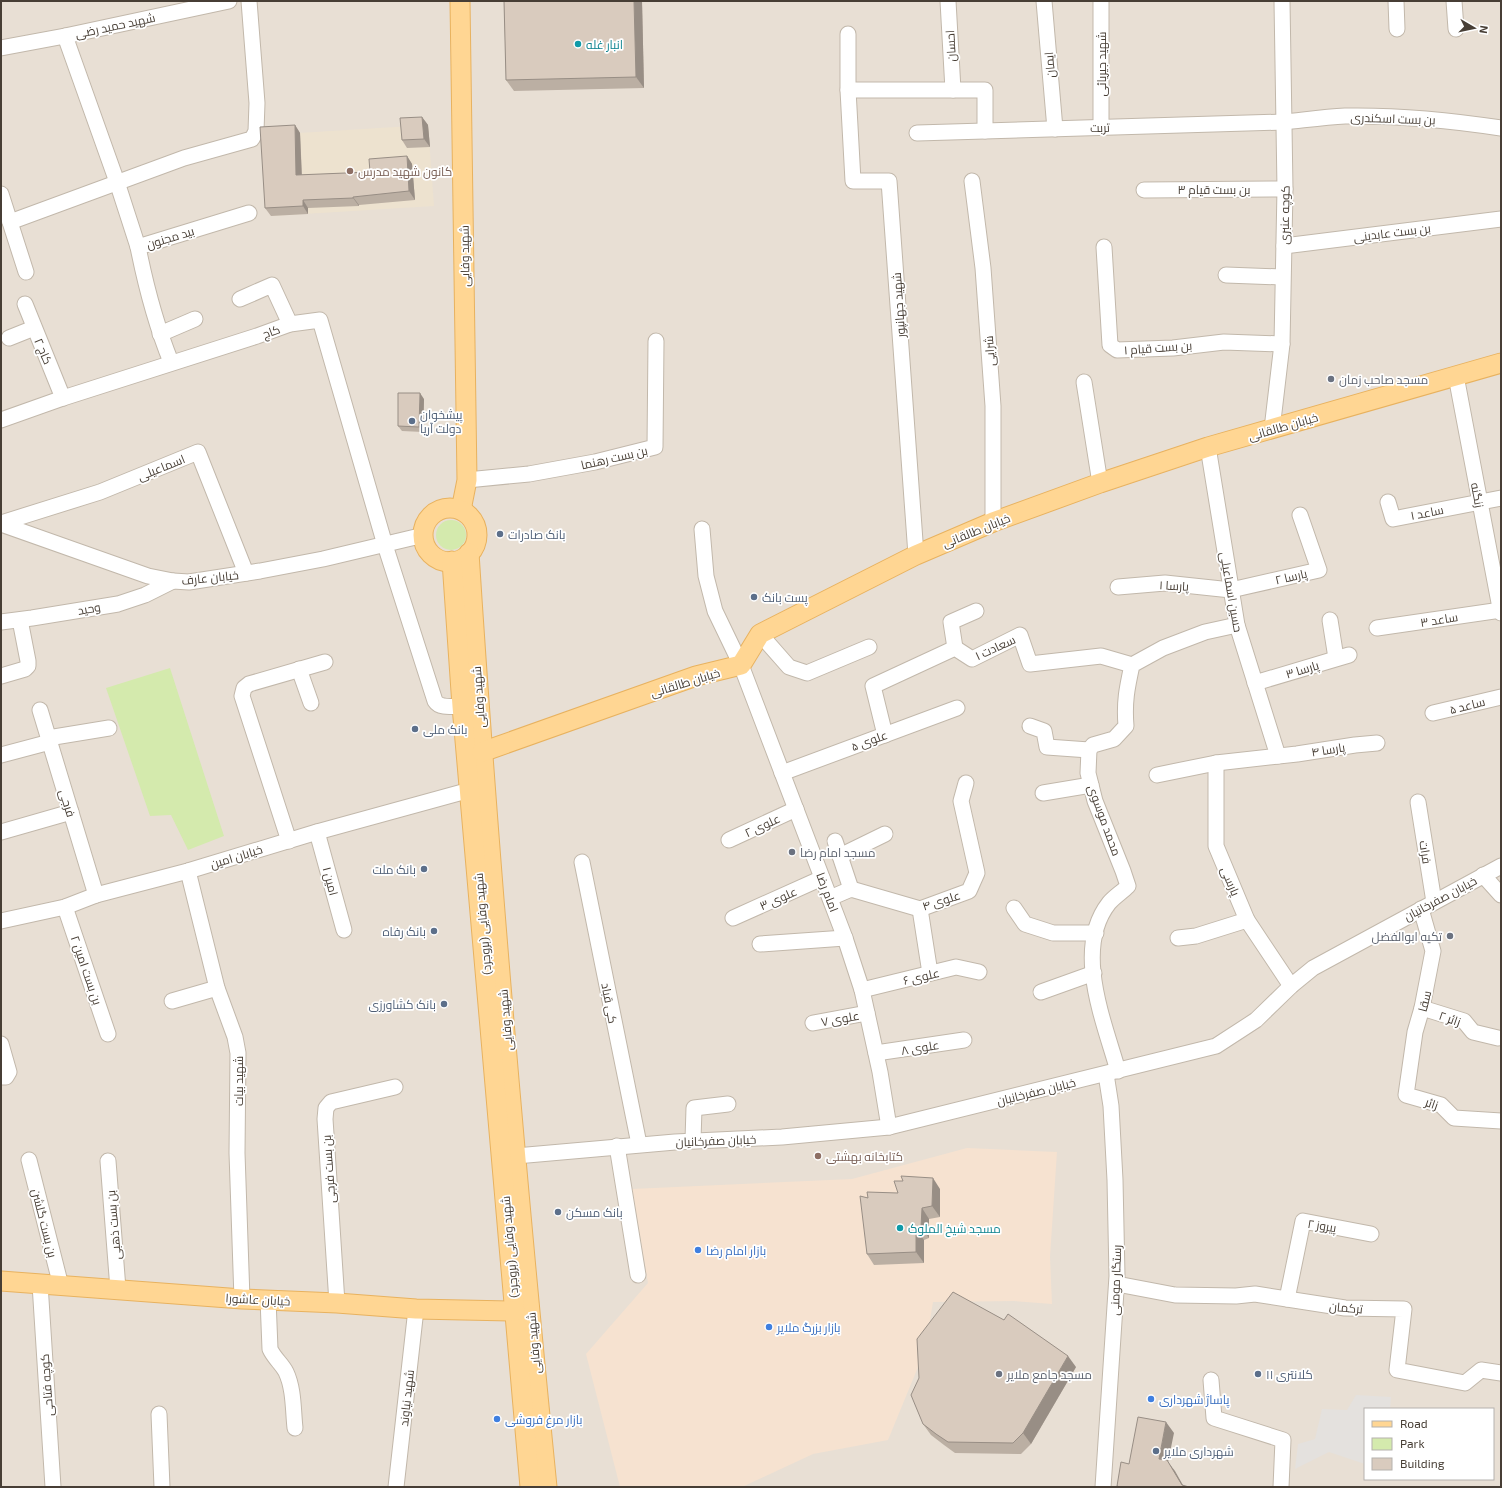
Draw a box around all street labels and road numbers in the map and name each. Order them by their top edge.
street label: شهید حمید رضی [74,10,157,41]
street label: احسان [942,30,959,62]
street label: شهید جیریائی [1094,32,1109,96]
street label: ایمان [1041,51,1058,79]
street label: بن بست اسکندری [1350,110,1436,127]
street label: تربت [1090,120,1111,135]
street label: بن بست قیام ۳ [1178,182,1250,198]
street label: کوچه عنبری [1276,185,1295,245]
street label: بن بست عابدینی [1352,220,1432,245]
street label: بید مجنون [144,223,196,252]
street label: شهید وفایی [456,225,473,287]
street label: شهید جهانپور [889,272,909,339]
street label: کاج [260,321,283,343]
street label: شرایی [981,335,998,367]
street label: کاج ۲ [30,336,56,367]
street label: بن بست قیام ۱ [1123,338,1193,358]
street label: خیابان طالقانی [1247,409,1320,444]
street label: بن بست رهنما [579,443,649,472]
street label: اسماعیلی [135,451,187,484]
street label: زنگنه [1468,481,1487,509]
street label: ساعد ۱ [1409,502,1445,522]
street label: خیابان طالقانی [940,510,1012,551]
street label: حسین اسماعیلی [1217,551,1246,633]
street label: پارسا ۲ [1274,565,1310,589]
street label: خیابان عارف [181,567,239,588]
street label: پارسا ۱ [1159,577,1190,596]
street label: وحید [76,599,102,618]
street label: ساعد ۳ [1419,609,1459,629]
street label: سعادت ۱ [973,632,1017,662]
street label: پارسا ۳ [1284,657,1322,684]
street label: خیابان طالقانی [649,665,722,700]
street label: شهید وفایی [469,666,488,728]
street label: ساعد ۵ [1448,694,1486,716]
street label: علوی ۵ [849,727,889,754]
street label: پارسا ۴ [1310,739,1347,762]
street label: محمد موسوی [1085,783,1124,858]
street label: فرجی [56,787,79,819]
street label: علوی ۲ [742,811,782,840]
street label: فرات [1416,839,1435,865]
street label: خیابان امین [208,841,264,872]
street label: پارسی [1216,864,1244,900]
street label: امین ۱ [319,865,342,897]
street label: امام رضا [812,870,842,914]
street label: شهید وفایی (بروجرد) [471,872,494,976]
street label: خیابان صفرخانیان [1401,873,1479,924]
street label: علوی ۳ [757,884,799,913]
street label: علوی ۴ [920,887,962,914]
street label: بن بست امین ۲ [68,934,105,1007]
street label: علوی ۶ [901,965,941,988]
street label: کی قباد [598,982,621,1025]
street label: شهید وفایی [495,989,516,1051]
street label: سقا [1415,989,1433,1013]
street label: علوی ۷ [820,1008,860,1029]
street label: زائر ۲ [1437,1008,1463,1029]
street label: علوی ۸ [900,1037,940,1058]
street label: شهید بیات [231,1056,246,1106]
street label: خیابان صفرخانیان [995,1074,1077,1109]
street label: زائر [1422,1094,1441,1113]
street label: خیابان صفرخانیان [675,1132,757,1149]
street label: بن بست فرجی [319,1134,338,1204]
street label: بن بست گلشن [29,1187,60,1259]
street label: بن بست ذهبی [103,1190,124,1260]
street label: شهید وفایی (بروجرد) [498,1195,521,1299]
street label: پیروز ۲ [1306,1216,1338,1237]
street label: رستگار مومنی [1107,1244,1124,1316]
street label: خیابان عاشورا [225,1290,291,1309]
street label: ترکمان [1328,1299,1364,1317]
street label: شهید وفایی [523,1312,544,1374]
street label: کوچه فتاحی [37,1353,58,1417]
street label: شهید نیاوند [396,1369,417,1427]

